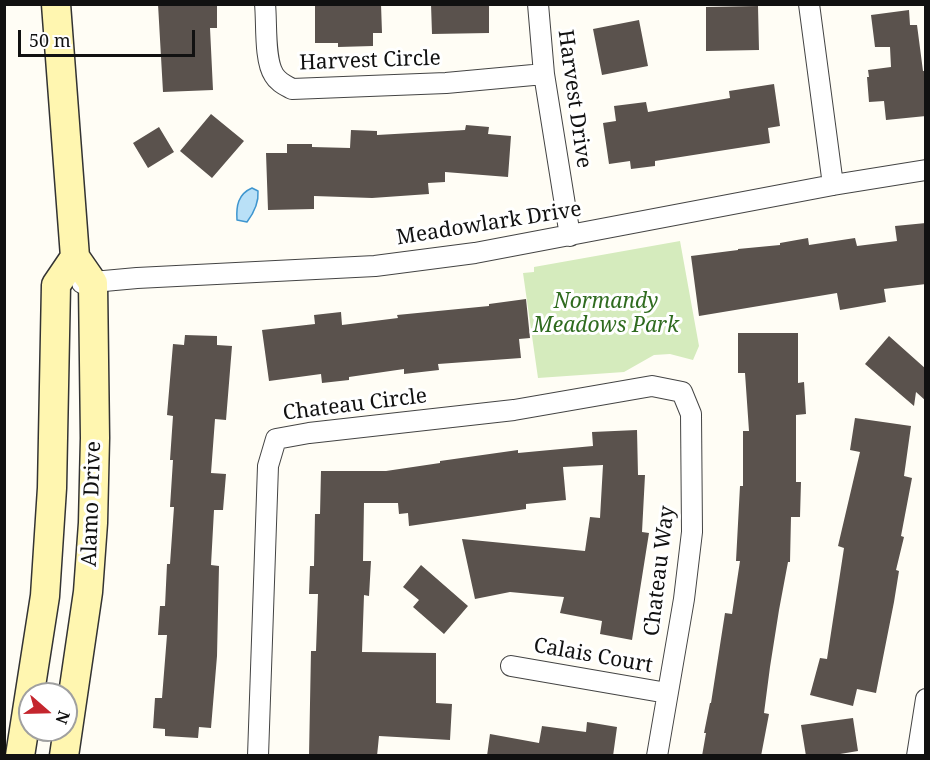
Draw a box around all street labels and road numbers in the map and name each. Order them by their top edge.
street label: Harvest Drive [552,28,596,170]
street label: Harvest Circle [299,46,441,76]
street label: Meadowlark Drive [395,197,583,251]
street label: Chateau Circle [282,384,428,426]
street label: Alamo Drive [77,441,107,567]
street label: Chateau Way [640,504,680,638]
street label: Calais Court [532,633,654,679]

